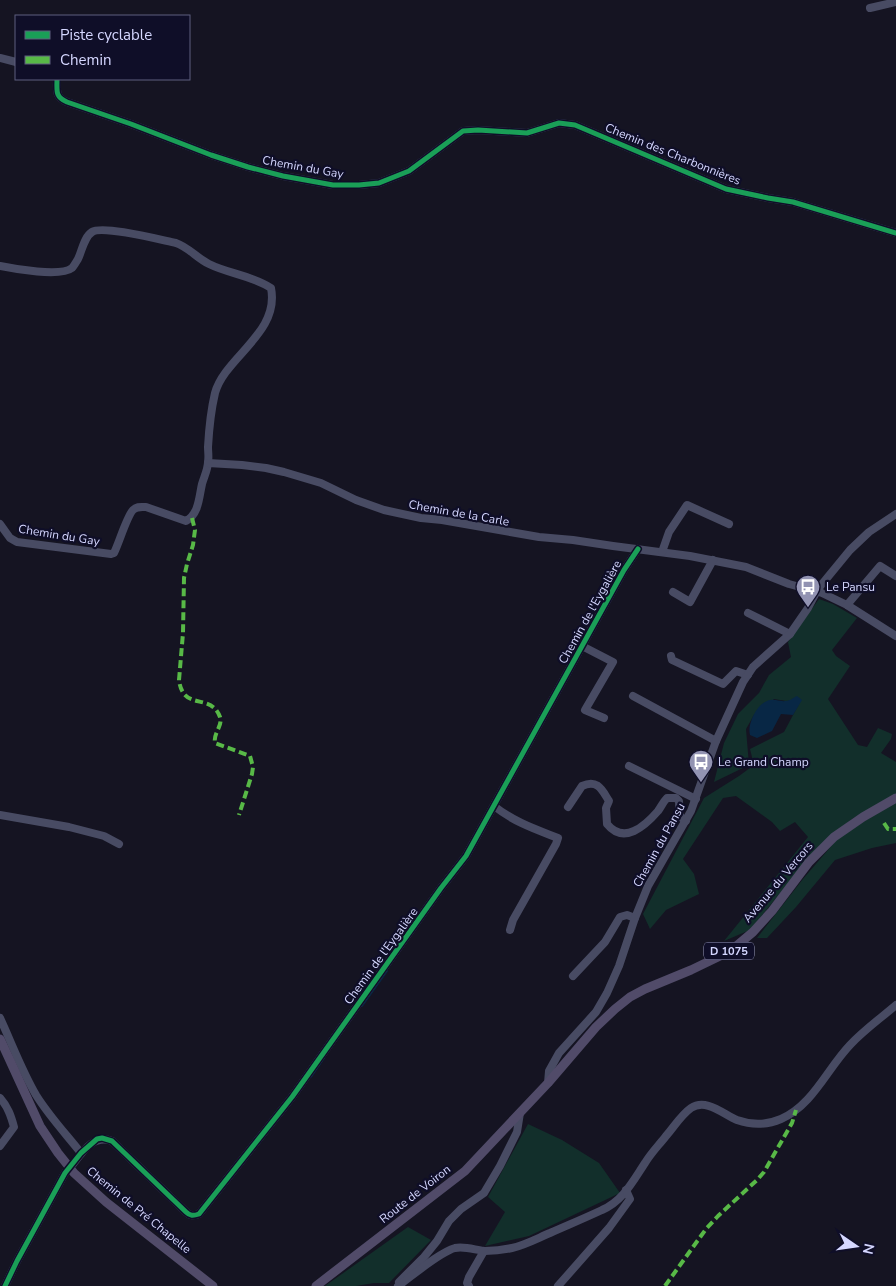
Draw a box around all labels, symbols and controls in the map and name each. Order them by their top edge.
legend [15,15,190,80]
text: Piste cyclable [60,25,152,45]
text: Chemin [60,50,111,70]
street label: Chemin des Charbonnières [603,119,743,189]
street label: Chemin du Gay [261,152,346,182]
street label: Chemin de la Carle [407,496,511,530]
street label: Chemin du Gay [17,521,102,549]
street label: Chemin de l'Eygalière [555,557,625,667]
bus stop icon: Le Pansu [795,574,821,608]
place label: Le Pansu [826,579,875,595]
bus stop icon: Le Grand Champ [688,749,714,783]
place label: Le Grand Champ [718,754,809,770]
street label: Chemin du Pansu [629,800,689,890]
street label: Avenue du Vercors [739,838,817,926]
street label: Chemin de l'Eygalière [340,904,422,1008]
road number: D 1075 [704,942,754,959]
street label: Route de Voiron [376,1161,454,1227]
street label: Chemin de Pré Chapelle [83,1163,195,1257]
north arrow [831,1221,881,1271]
text: N [858,1242,879,1256]

